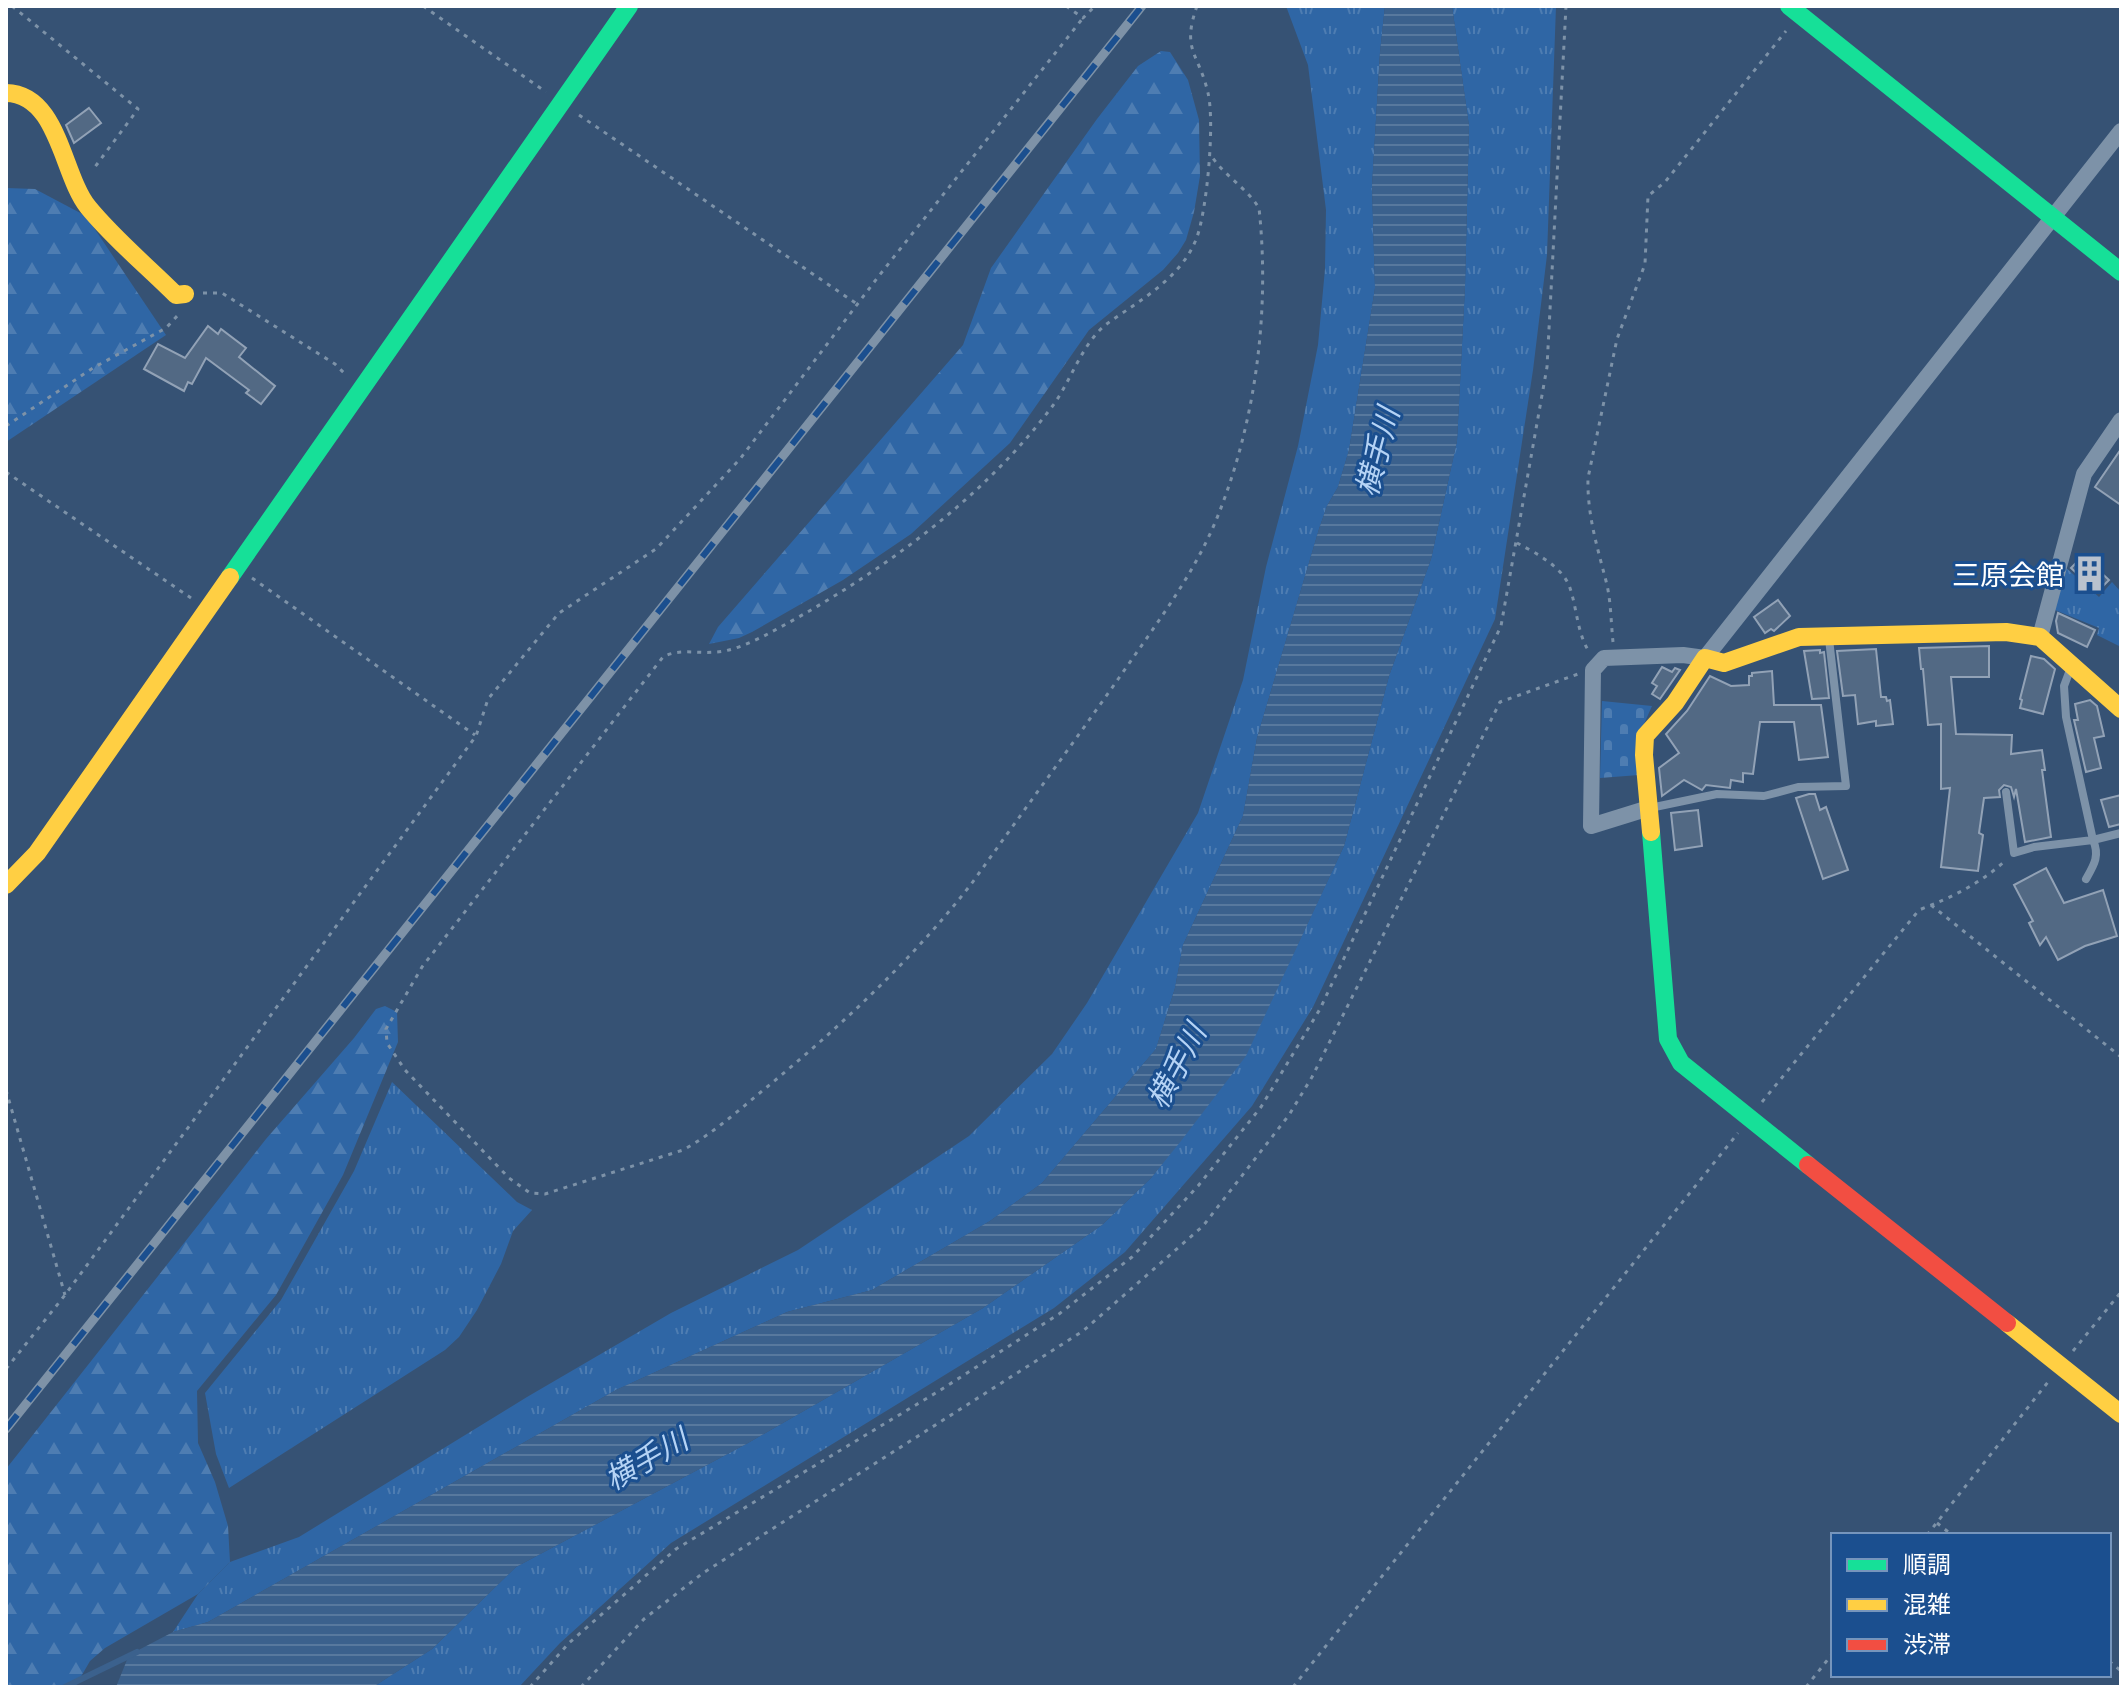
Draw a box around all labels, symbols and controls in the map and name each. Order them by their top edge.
water label: 横手川 [1348,401,1407,500]
building icon: 三原会館 [2071,555,2109,593]
place label: 三原会館 [1952,558,2064,591]
water label: 横手川 [1139,1015,1214,1114]
water label: 横手川 [598,1419,697,1497]
legend [1831,1533,2111,1677]
text: 順調 [1903,1550,1951,1578]
text: 混雑 [1903,1590,1951,1618]
text: 渋滞 [1903,1630,1951,1658]

